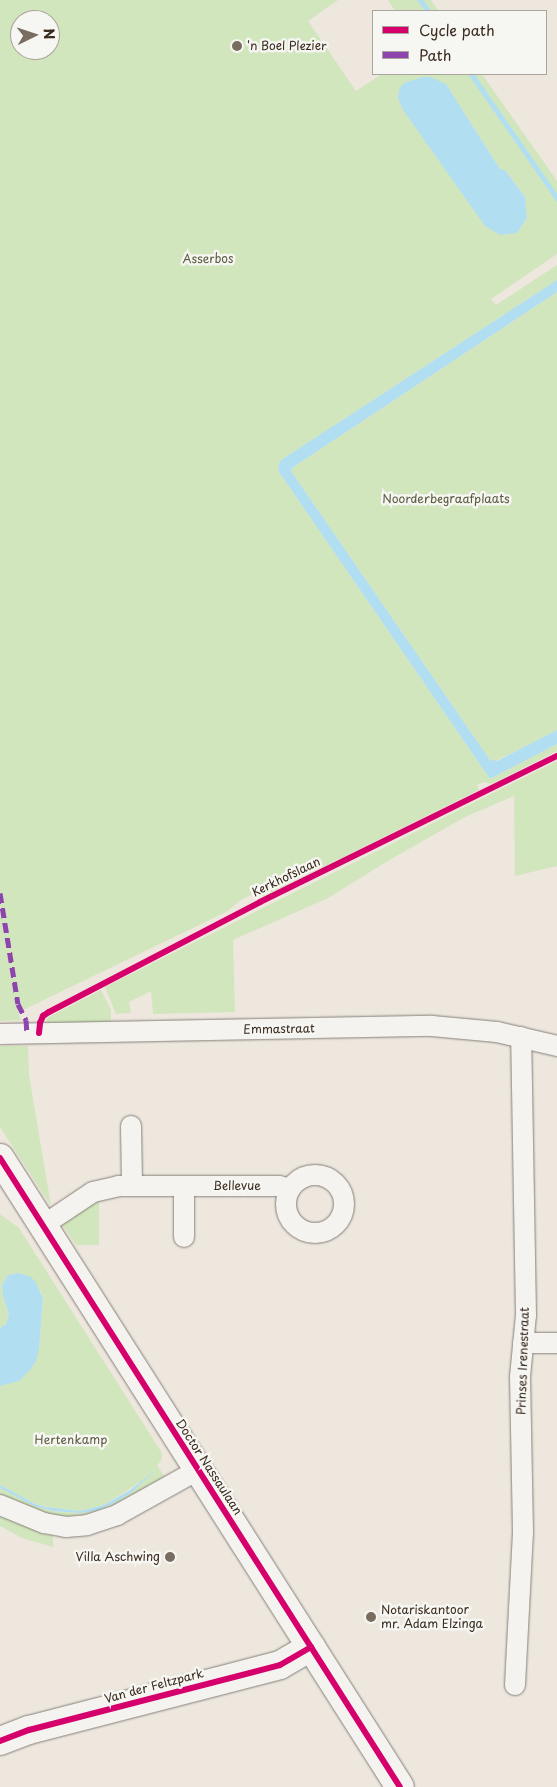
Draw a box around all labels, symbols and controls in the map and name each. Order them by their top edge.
north arrow [10,10,60,60]
legend [372,10,547,75]
text: Cycle path [419,18,495,41]
text: N [39,28,60,40]
place label: 'n Boel Plezier [247,39,327,53]
marker: 'n Boel Plezier [231,40,243,52]
text: Path [419,43,451,66]
park label: Asserbos [183,252,233,266]
park label: Noorderbegraafplaats [382,492,510,506]
street label: Kerkhofslaan [250,854,322,900]
street label: Emmastraat [243,1021,315,1037]
street label: Bellevue [213,1179,261,1193]
street label: Prinses Irenestraat [514,1306,532,1416]
street label: Doctor Nassaulaan [172,1416,246,1518]
park label: Hertenkamp [35,1433,107,1447]
place label: Villa Aschwing [75,1550,160,1564]
marker: Villa Aschwing [164,1551,176,1563]
place label: Notariskantoor mr. Adam Elzinga [381,1603,484,1631]
marker: Notariskantoor mr. Adam Elzinga [365,1611,377,1623]
street label: Van der Feltzpark [103,1666,205,1706]

